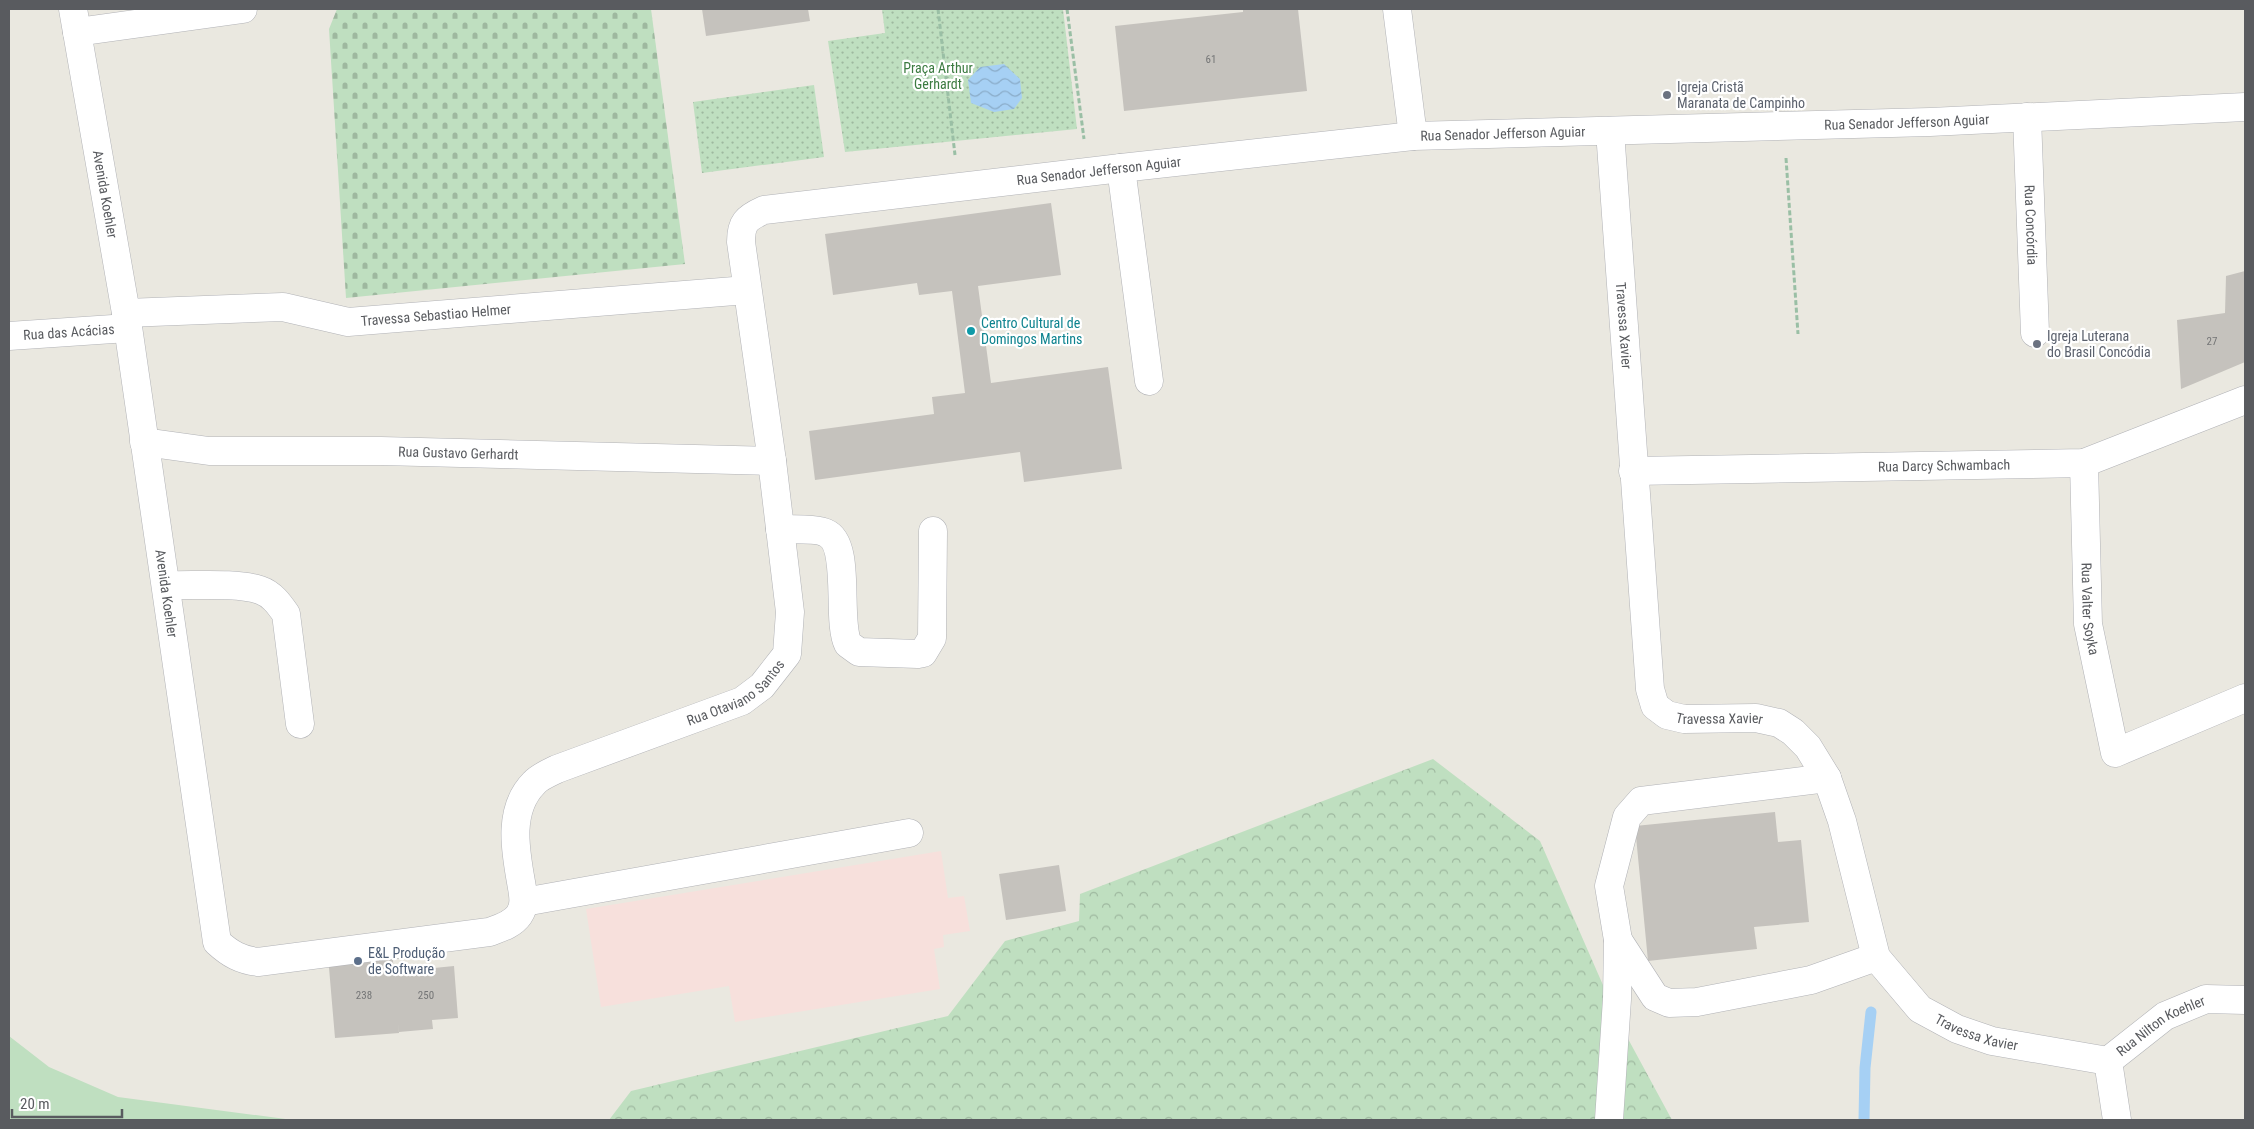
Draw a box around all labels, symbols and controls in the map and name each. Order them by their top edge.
house number: 61 [1206,53,1216,66]
park label: Praça Arthur Gerhardt [903,60,973,92]
place label: Igreja Cristã Maranata de Campinho [1677,79,1805,111]
marker: Igreja Cristã Maranata de Campinho [1661,89,1673,101]
street label: Rua Senador Jefferson Aguiar [1824,111,1990,133]
street label: Rua Senador Jefferson Aguiar [1420,123,1586,144]
street label: Avenida Koehler [90,149,121,239]
street label: Rua Senador Jefferson Aguiar [1016,153,1182,188]
street label: Rua Concórdia [2022,184,2040,265]
street label: Travessa Xavier [1613,282,1635,369]
street label: Travessa Sebastiao Helmer [360,301,512,329]
place label: Centro Cultural de Domingos Martins [981,315,1083,347]
street label: Rua das Acácias [23,321,115,343]
marker: Centro Cultural de Domingos Martins [965,325,977,337]
place label: Igreja Luterana do Brasil Concódia [2047,328,2151,360]
house number: 27 [2207,335,2217,348]
marker: Igreja Luterana do Brasil Concódia [2031,338,2043,350]
street label: Rua Gustavo Gerhardt [398,443,519,463]
street label: Rua Darcy Schwambach [1878,456,2010,475]
street label: Avenida Koehler [152,548,181,639]
street label: Rua Valter Soyka [2078,562,2102,656]
street label: Rua Otaviano Santos [685,656,788,729]
street label: Travessa Xavier [1674,709,1764,727]
place label: E&L Produção de Software [368,945,445,977]
marker: E&L Produção de Software [352,955,364,967]
house number: 238 [356,989,372,1002]
house number: 250 [418,989,434,1002]
street label: Rua Nilton Koehler [2113,992,2207,1059]
street label: Travessa Xavier [1932,1011,2019,1053]
scale bar [12,1086,122,1118]
text: 20 m [20,1095,50,1113]

